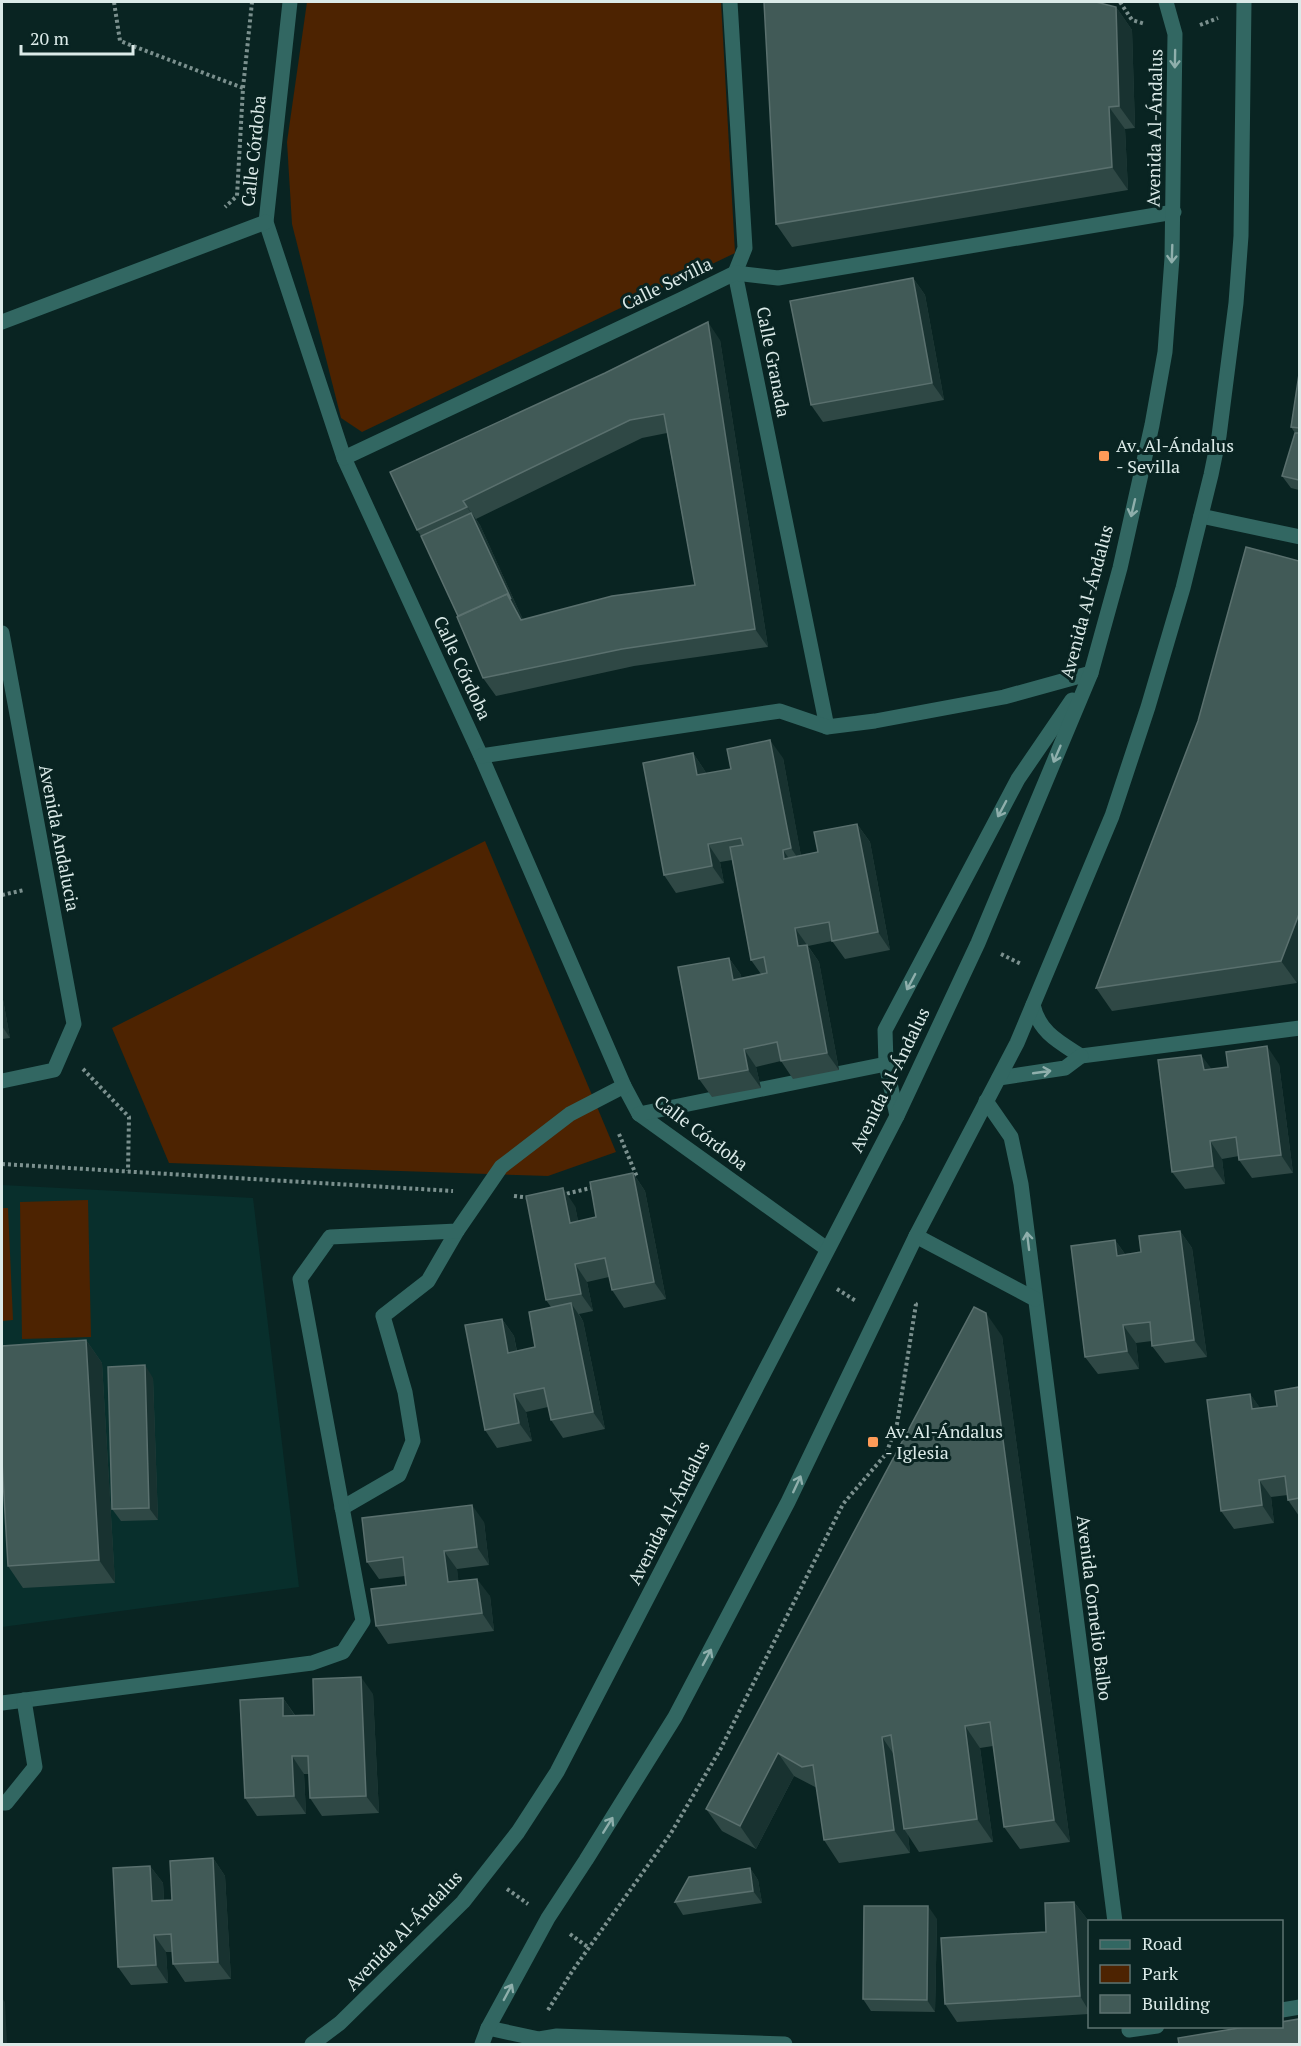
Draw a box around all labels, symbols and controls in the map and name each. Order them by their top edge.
scale bar [21,18,134,56]
text: 20 m [30,26,70,50]
one-way arrow [1169,48,1181,68]
street label: Avenida Al-Ándalus [1141,49,1167,207]
street label: Calle Córdoba [235,94,271,208]
one-way arrow [1167,243,1178,263]
street label: Calle Sevilla [617,251,716,315]
street label: Calle Granada [751,304,796,419]
place label: Av. Al-Ándalus - Sevilla [1116,433,1234,478]
marker: Av. Al-Ándalus - Sevilla [1097,449,1111,463]
one-way arrow [1126,498,1138,517]
street label: Avenida Al-Ándalus [1054,522,1118,681]
street label: Calle Córdoba [428,612,497,723]
one-way arrow [1051,744,1062,763]
street label: Avenida Andalucia [34,762,86,913]
one-way arrow [996,800,1007,818]
one-way arrow [905,973,917,990]
street label: Avenida Al-Ándalus [844,1003,935,1156]
one-way arrow [1032,1066,1052,1077]
street label: Calle Córdoba [650,1089,753,1175]
one-way arrow [1022,1232,1033,1252]
place label: Av. Al-Ándalus - Iglesia [885,1419,1003,1464]
marker: Av. Al-Ándalus - Iglesia [866,1435,880,1449]
street label: Avenida Al-Ándalus [621,1437,715,1589]
one-way arrow [791,1476,803,1494]
street label: Avenida Cornelio Balbo [1072,1514,1118,1702]
one-way arrow [701,1649,713,1666]
one-way arrow [603,1817,615,1834]
street label: Avenida Al-Ándalus [340,1865,467,1996]
legend [1088,1920,1283,2028]
text: Road [1142,1931,1182,1955]
text: Park [1142,1961,1179,1985]
one-way arrow [502,1984,514,2001]
text: Building [1142,1991,1210,2015]

